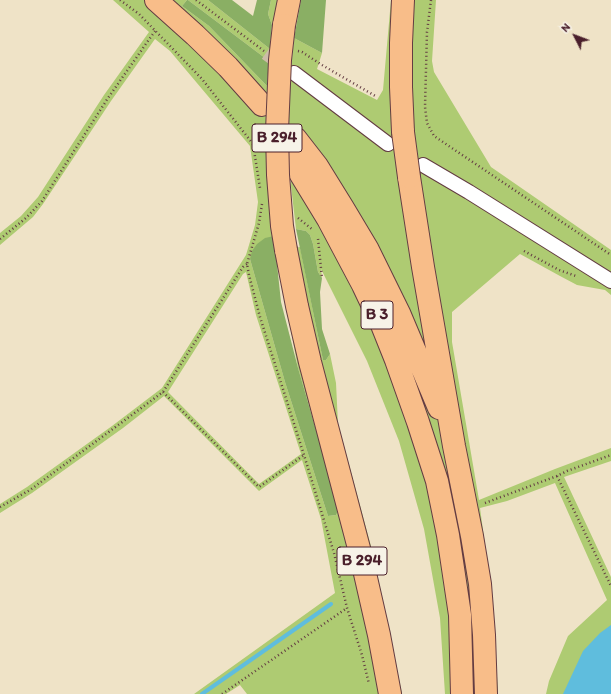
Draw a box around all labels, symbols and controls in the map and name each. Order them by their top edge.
north arrow [555,16,595,56]
text: N [558,21,573,35]
road number: B 294 [252,124,302,152]
road number: B 3 [361,301,393,329]
road number: B 294 [337,547,387,575]

